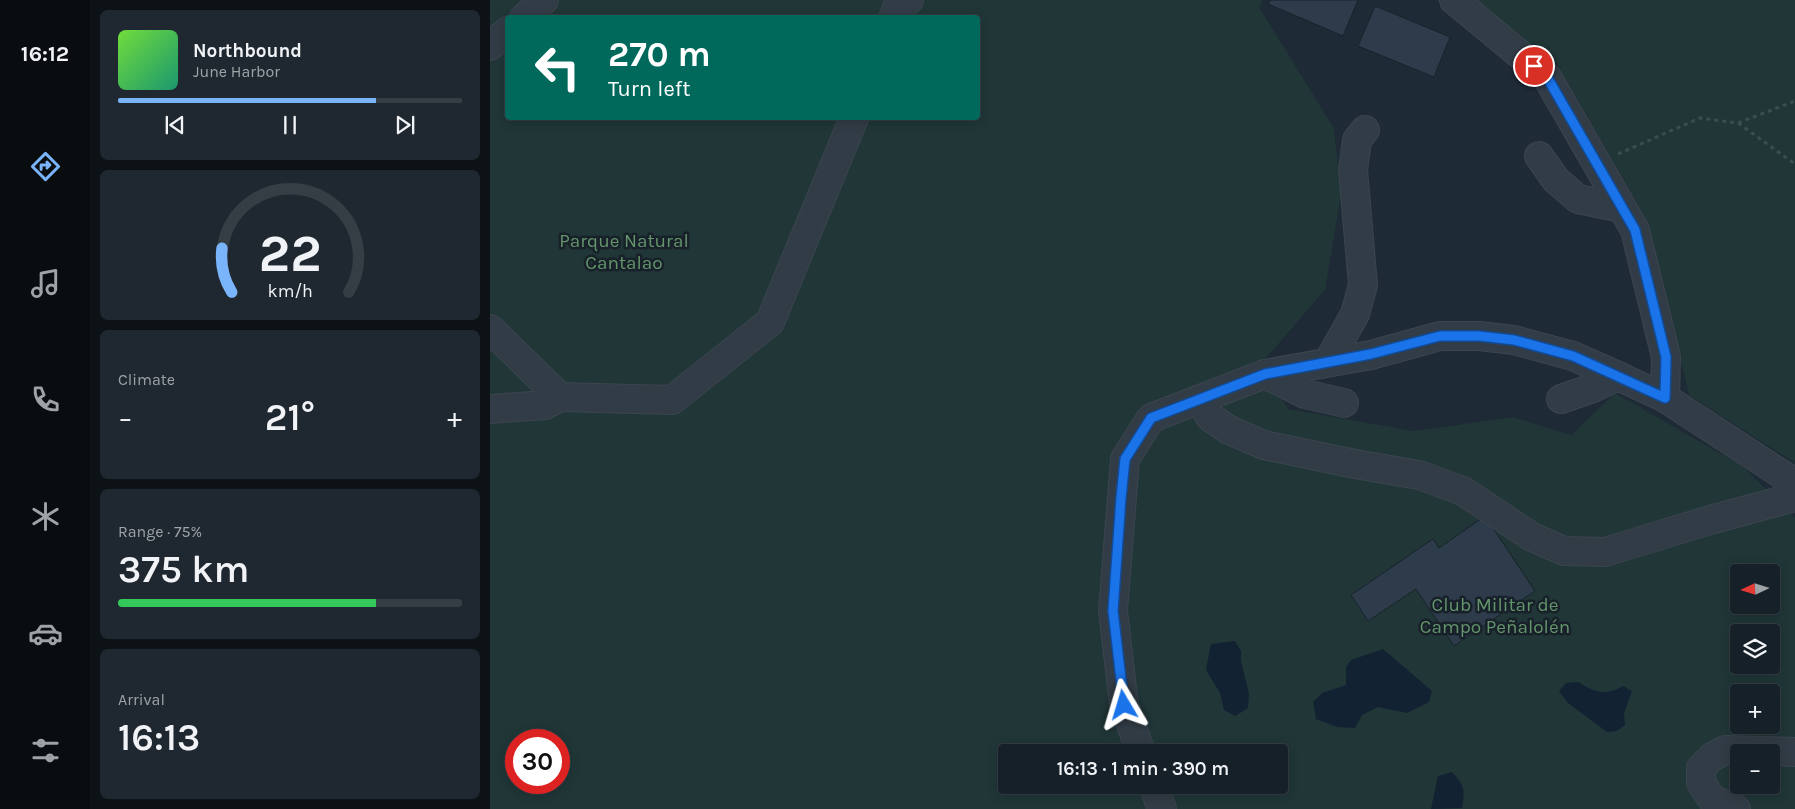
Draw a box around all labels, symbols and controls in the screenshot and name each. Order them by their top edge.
text: 270 m [608,34,711,75]
icon: left [525,35,590,100]
text: Northbound [193,40,302,62]
text: 16:12 [21,41,69,67]
pin [1513,45,1555,87]
icon: arrive [1520,52,1548,80]
text: June Harbor [193,62,280,81]
text: Turn left [608,76,691,102]
icon: previous [161,111,189,139]
icon: pause [276,111,304,139]
icon: next [391,111,419,139]
icon: directions [28,149,63,184]
text: 22 [259,223,321,284]
park label: Parque Natural Cantalao [559,230,689,274]
icon: music [28,266,63,301]
text: km/h [267,281,313,302]
text: Climate [118,370,175,389]
icon: phone [28,382,63,417]
text: 21° [265,395,315,440]
text: − [118,401,133,434]
text: + [447,401,462,434]
icon: climate [28,499,63,534]
text: Range · 75% [118,522,202,541]
text: 375 km [118,547,249,592]
north arrow [1730,564,1780,614]
map controls [1730,564,1780,794]
park label: Club Militar de Campo Peñalolén [1420,594,1570,638]
icon: car [28,616,63,651]
button: layers [1730,624,1780,674]
position arrow [1097,678,1149,730]
button: + [1730,684,1780,734]
text: Arrival [118,690,165,709]
text: 16:13 [118,715,200,760]
speed limit sign: 30 [505,729,570,794]
icon: filters [28,733,63,768]
button: − [1730,744,1780,794]
text: 16:13 · 1 min · 390 m [1057,758,1229,780]

